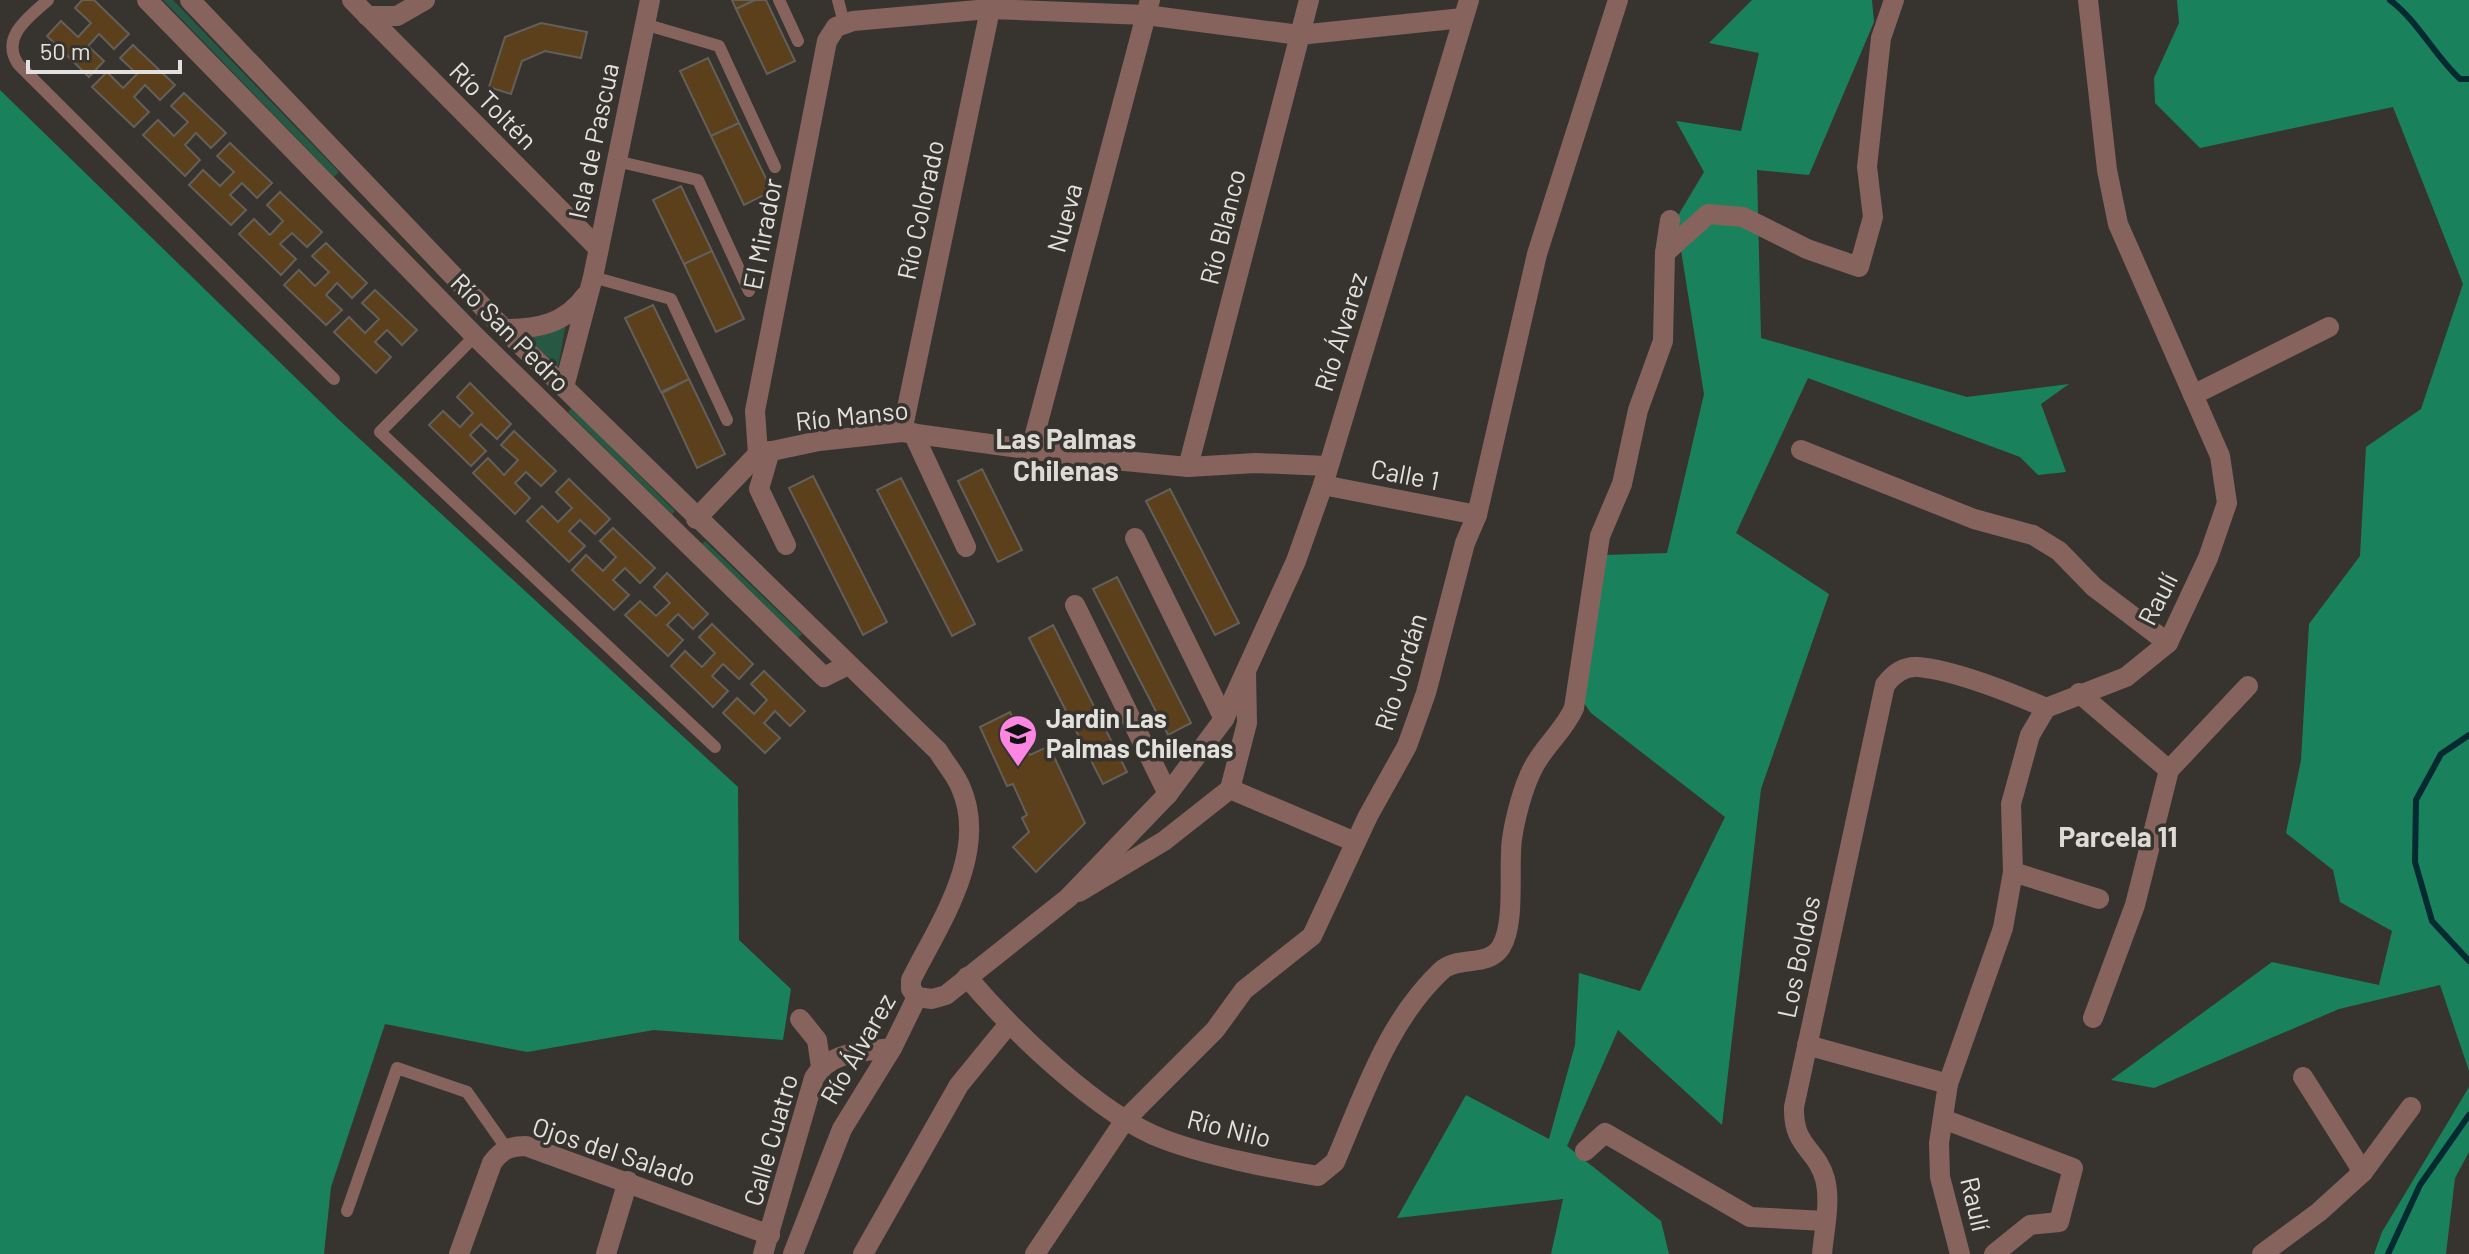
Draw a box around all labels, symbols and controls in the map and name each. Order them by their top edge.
scale bar [28,24,180,74]
text: 50 m [40,36,91,65]
street label: Río Toltén [444,55,544,155]
street label: Isla de Pascua [561,60,624,222]
street label: Río Colorado [890,137,949,282]
street label: Río Blanco [1192,166,1251,288]
street label: El Mirador [736,175,788,292]
street label: Nueva [1039,180,1088,256]
street label: Río San Pedro [445,266,577,398]
street label: Río Álvarez [1307,268,1372,395]
street label: Río Manso [794,393,910,436]
district label: Las Palmas Chilenas [996,421,1136,487]
street label: Calle 1 [1368,452,1442,495]
street label: Raulí [2130,567,2183,630]
street label: Río Jordán [1367,609,1432,734]
place label: Jardin Las Palmas Chilenas [1046,702,1233,763]
school or university icon: Jardin Las Palmas Chilenas [997,713,1039,768]
district label: Parcela 11 [2058,819,2178,853]
street label: Los Boldos [1769,893,1826,1021]
street label: Río Álvarez [813,987,901,1109]
street label: Calle Cuatro [736,1070,803,1209]
street label: Río Nilo [1184,1102,1274,1153]
street label: Ojos del Salado [529,1110,700,1192]
street label: Raulí [1955,1174,1998,1234]

